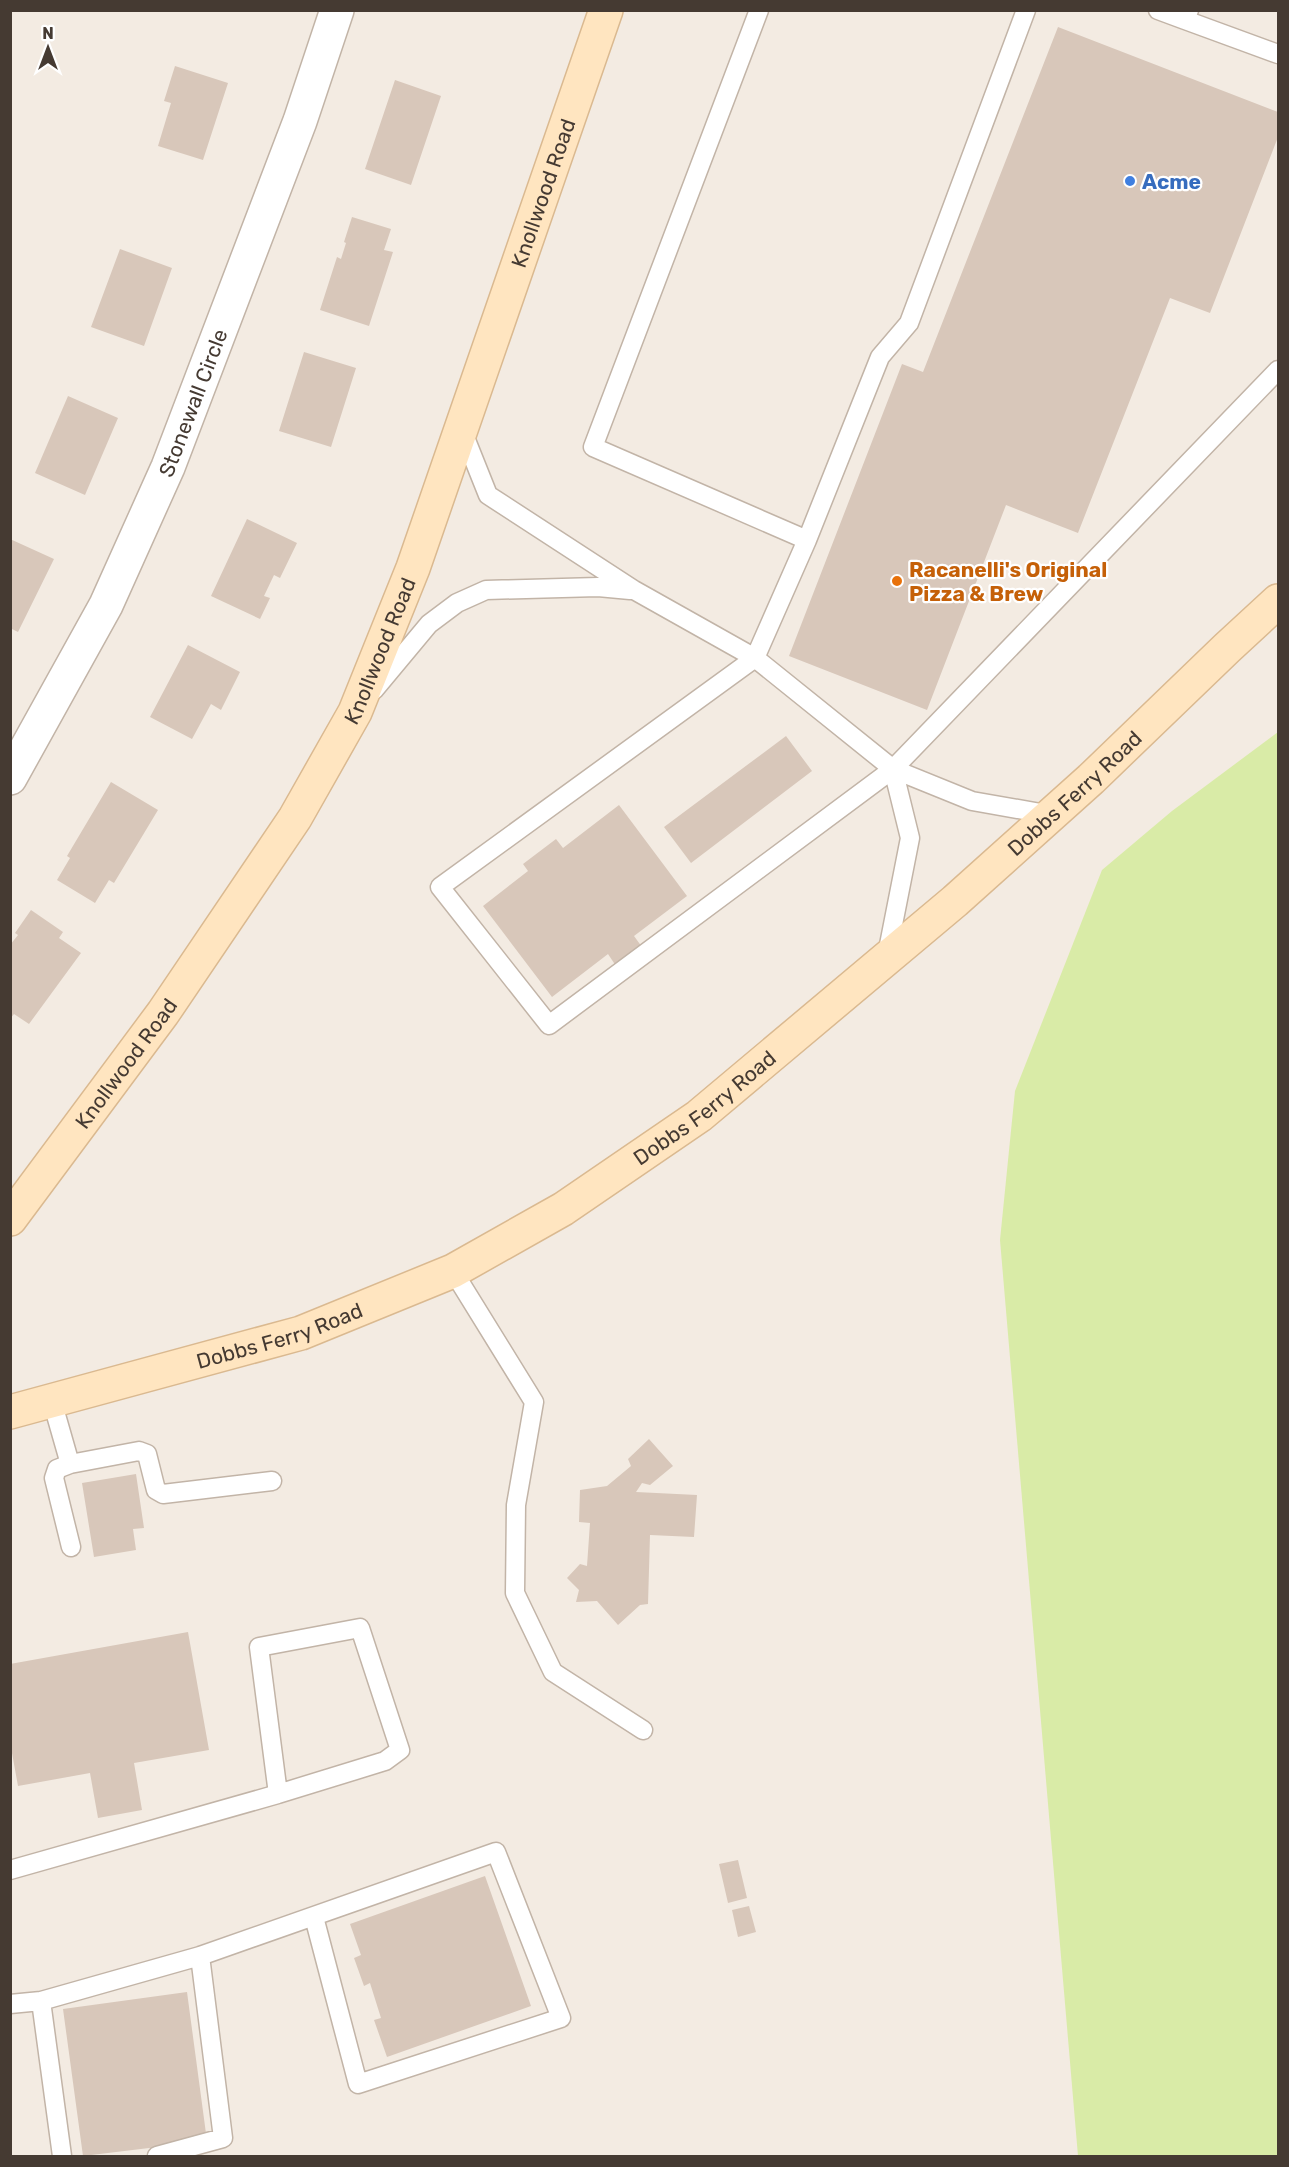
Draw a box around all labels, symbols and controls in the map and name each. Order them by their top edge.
north arrow [18,18,78,78]
text: N [42,24,54,43]
street label: Knollwood Road [505,115,580,271]
place label: Acme [1142,169,1201,194]
marker: Acme [1123,174,1137,188]
street label: Stonewall Circle [153,325,232,481]
place label: Racanelli's Original Pizza & Brew [909,557,1107,606]
street label: Knollwood Road [338,574,420,728]
marker: Racanelli's Original Pizza & Brew [890,574,904,588]
street label: Dobbs Ferry Road [1002,725,1146,861]
street label: Knollwood Road [69,993,182,1133]
street label: Dobbs Ferry Road [628,1045,780,1170]
street label: Dobbs Ferry Road [193,1297,366,1373]

